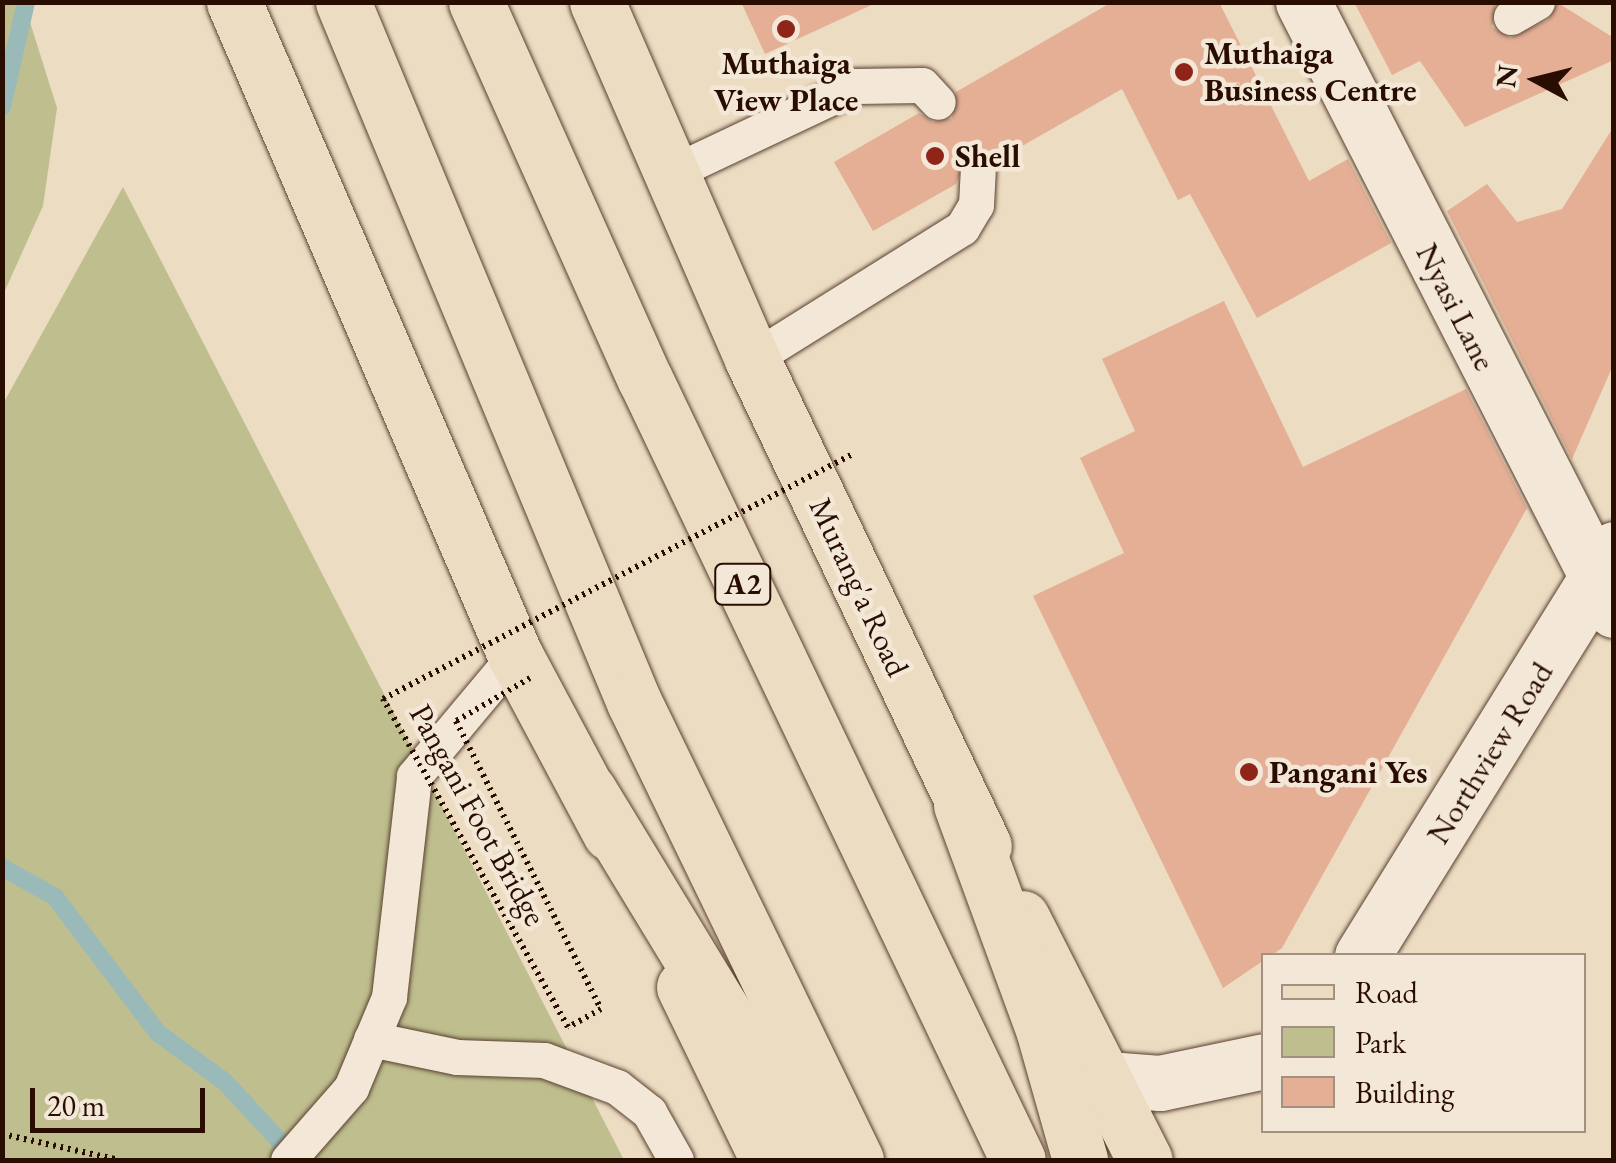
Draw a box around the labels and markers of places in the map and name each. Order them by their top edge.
marker: Muthaiga View Place [775,18,797,40]
place label: Muthaiga Business Centre [1204,35,1417,110]
place label: Muthaiga View Place [714,45,858,120]
marker: Muthaiga Business Centre [1173,61,1195,83]
place label: Shell [955,137,1020,175]
marker: Shell [924,145,946,167]
place label: Pangani Yes [1269,753,1427,791]
marker: Pangani Yes [1238,761,1260,783]

